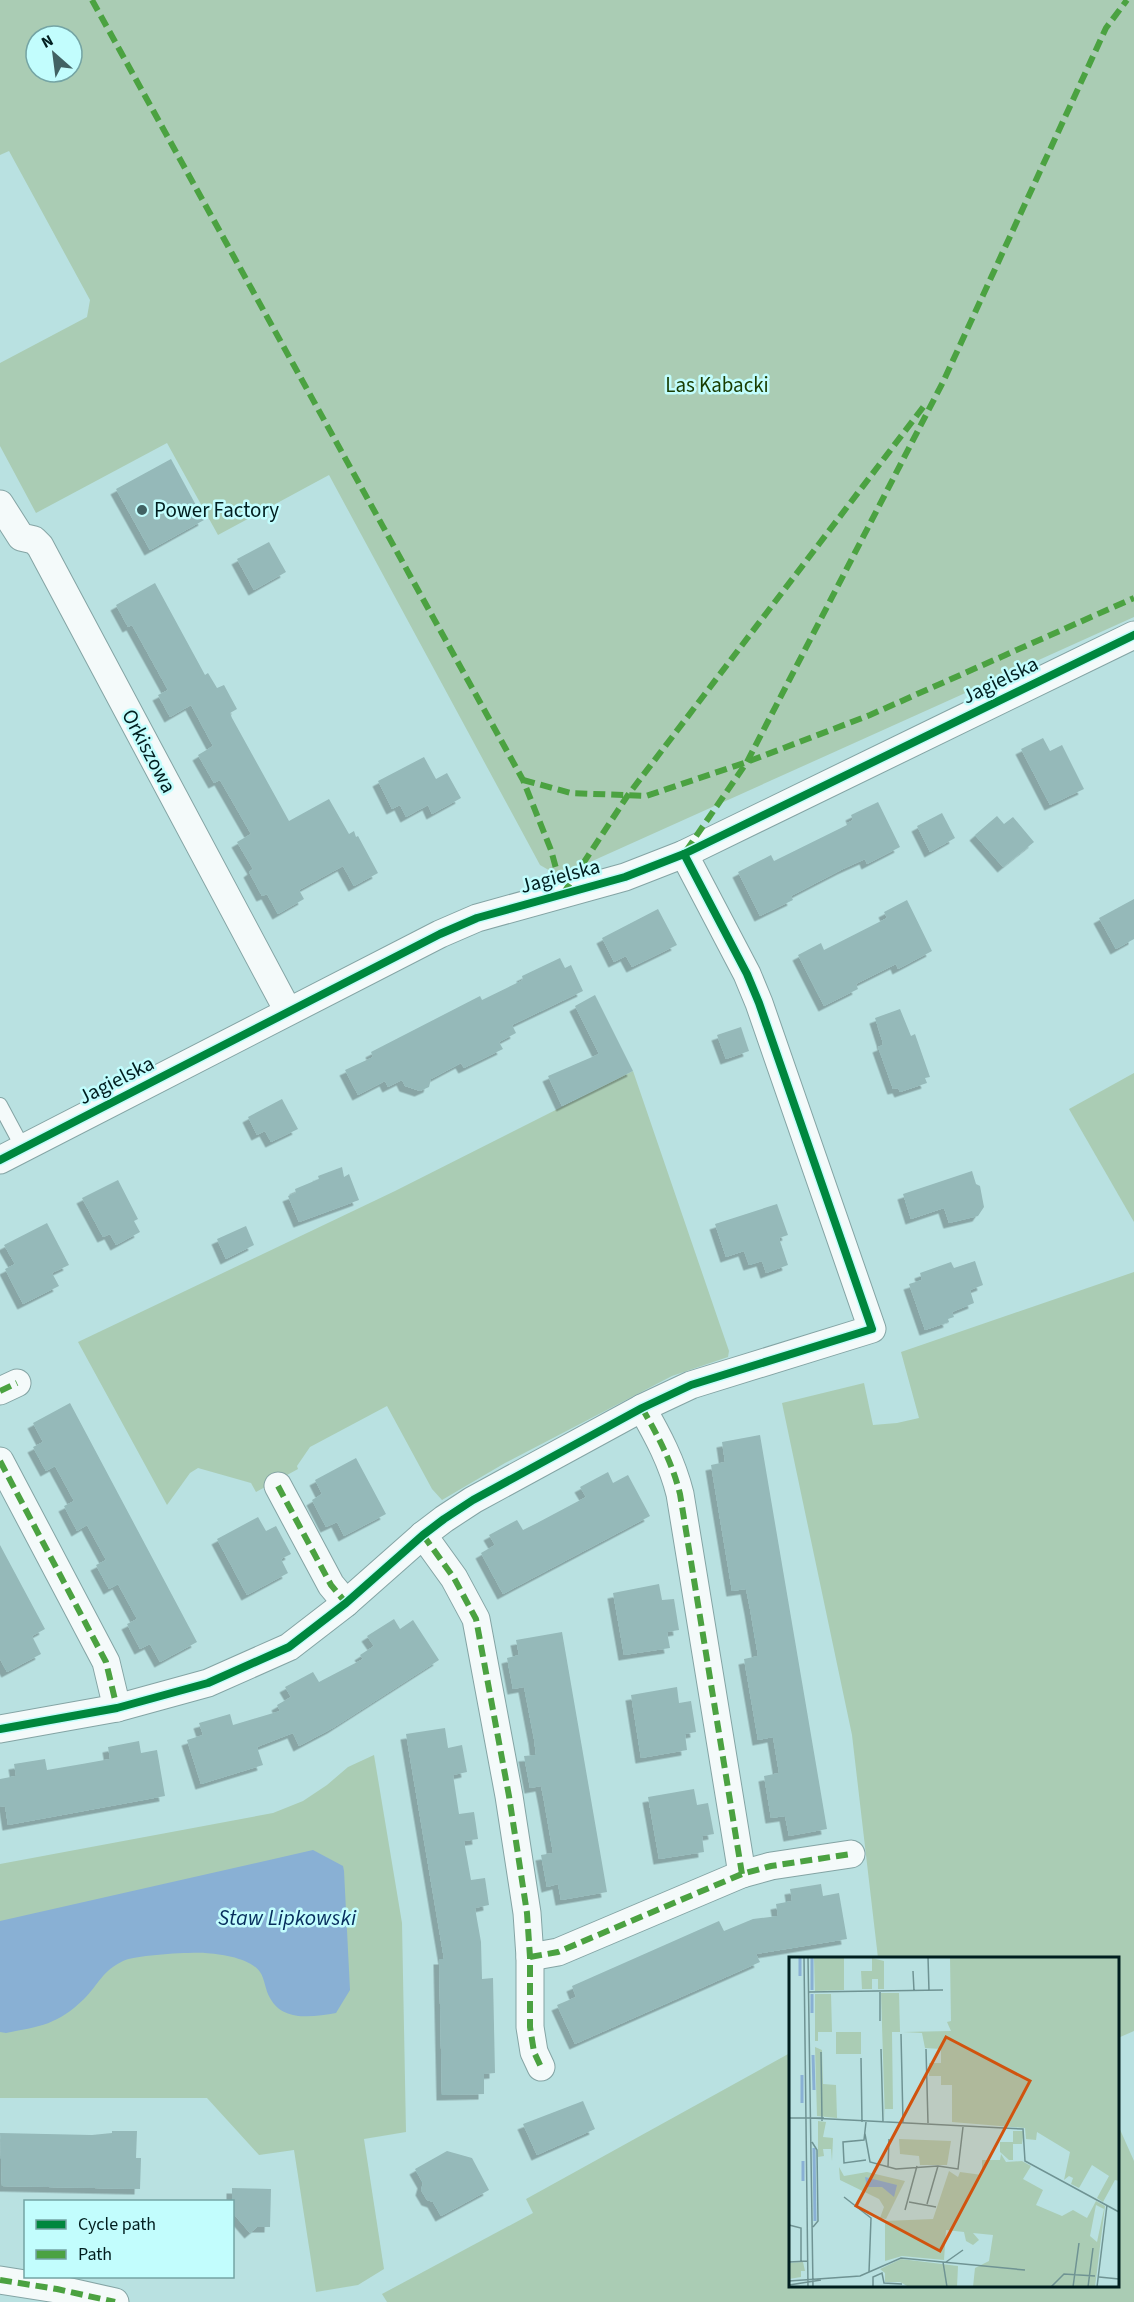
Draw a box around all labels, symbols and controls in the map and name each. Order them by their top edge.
north arrow [24,24,84,84]
text: N [38,29,57,54]
park label: Las Kabacki [665,370,769,400]
place label: Power Factory [154,495,279,525]
marker: Power Factory [135,503,149,517]
street label: Jagielska [957,649,1043,711]
street label: Orkiszowa [114,704,184,798]
street label: Jagielska [517,851,603,901]
street label: Jagielska [73,1048,159,1112]
water label: Staw Lipkowski [218,1902,357,1934]
inset map [789,1957,1119,2287]
legend [24,2200,234,2278]
text: Cycle path [78,2212,156,2237]
text: Path [78,2242,112,2267]

